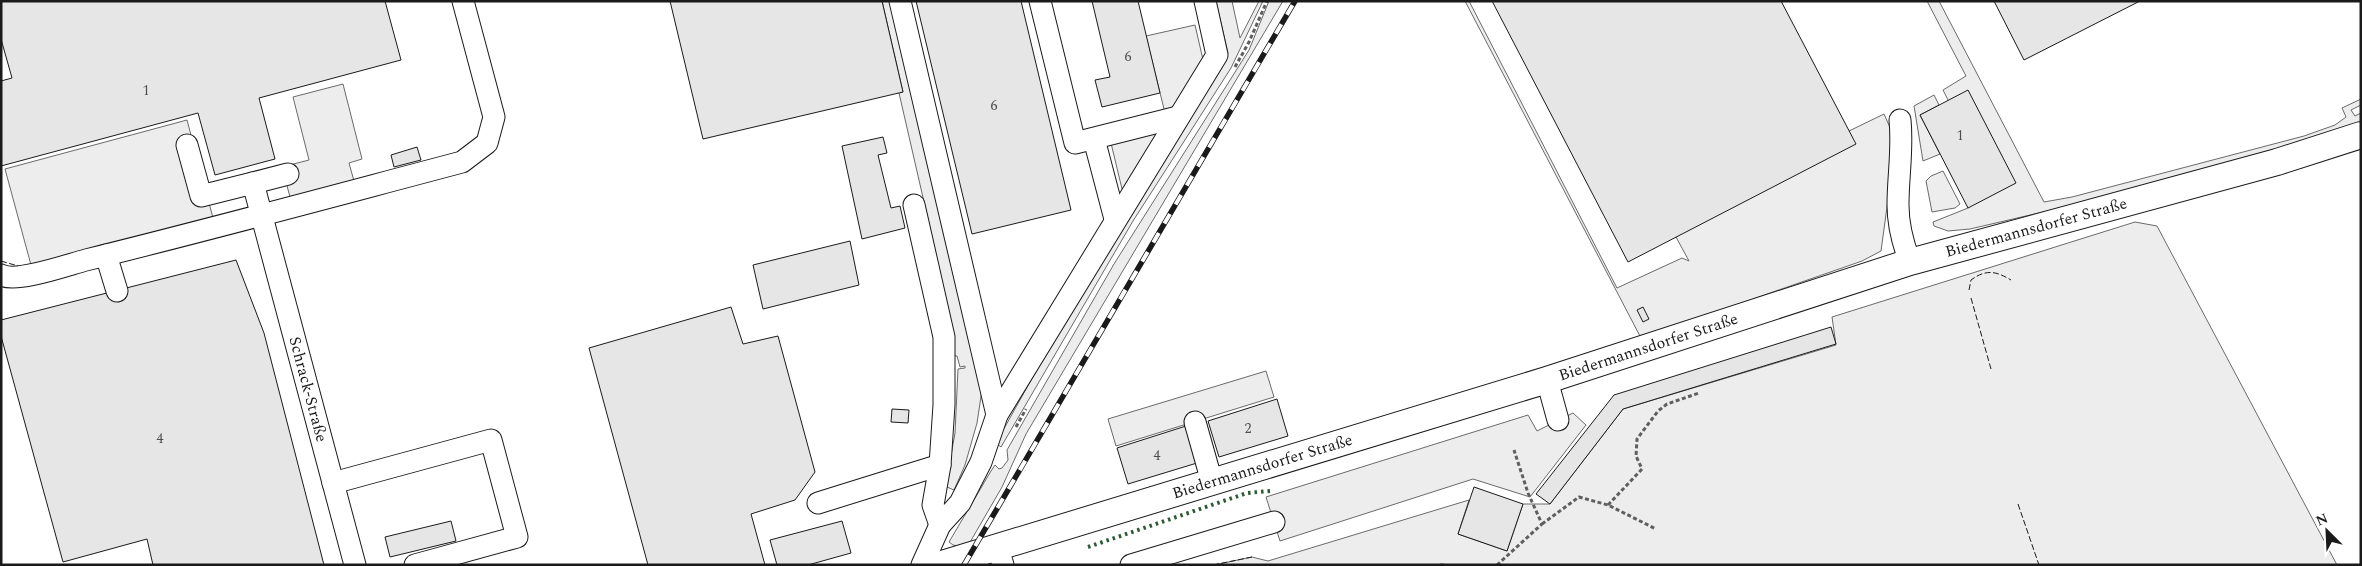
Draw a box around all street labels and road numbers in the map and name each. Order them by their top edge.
street label: Biedermannsdorfer Straße [1943,191,2130,264]
street label: Biedermannsdorfer Straße [1555,307,1741,387]
street label: Schrack-Straße [283,334,334,445]
street label: Biedermannsdorfer Straße [1169,428,1355,505]

